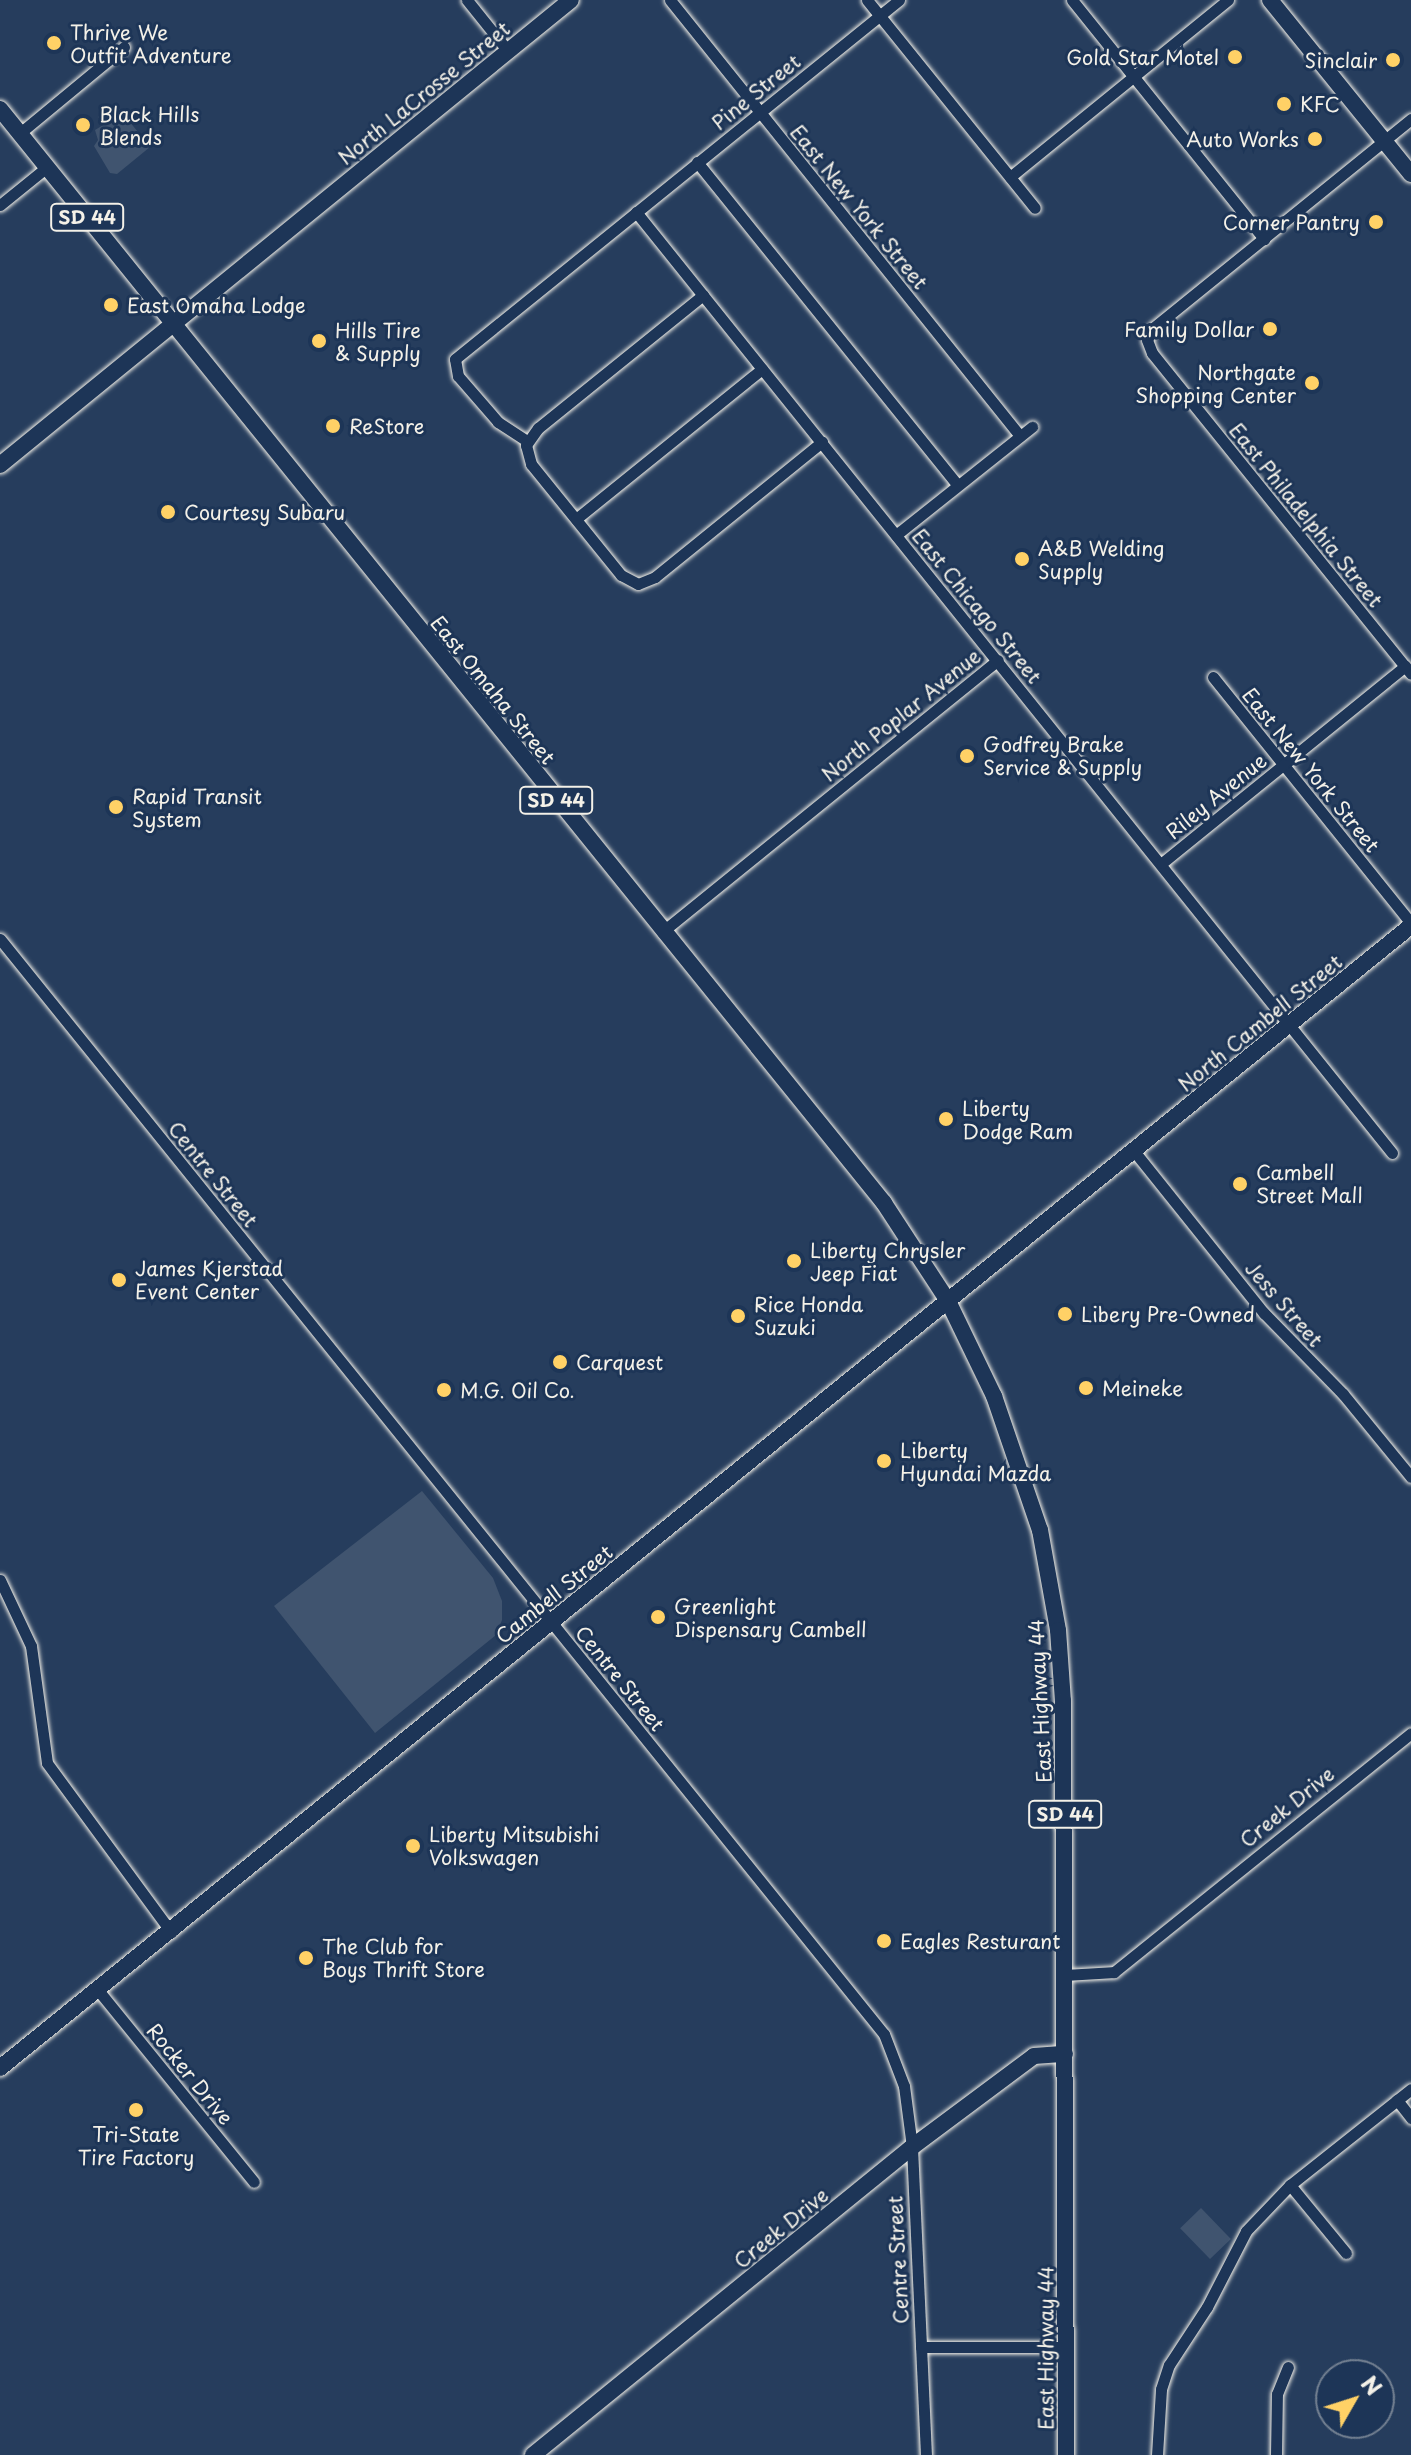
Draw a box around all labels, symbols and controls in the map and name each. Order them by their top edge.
street label: North LaCrosse Street [333,16,515,170]
place label: Thrive We Outfit Adventure [70,20,234,67]
marker: Thrive We Outfit Adventure [45,34,63,52]
place label: Gold Star Motel [1066,45,1219,69]
marker: Gold Star Motel [1226,48,1244,66]
place label: Sinclair [1305,48,1377,72]
street label: Pine Street [707,49,805,135]
marker: Sinclair [1384,51,1402,69]
place label: KFC [1300,92,1340,116]
marker: KFC [1275,95,1293,113]
place label: Black Hills Blends [99,102,200,149]
marker: Black Hills Blends [74,116,92,134]
street label: East New York Street [785,120,933,294]
place label: Auto Works [1185,127,1299,151]
marker: Auto Works [1306,130,1324,148]
road number: SD 44 [49,203,125,231]
place label: Corner Pantry [1221,210,1360,234]
marker: Corner Pantry [1367,213,1385,231]
place label: East Omaha Lodge [127,293,306,317]
marker: East Omaha Lodge [102,296,120,314]
place label: Family Dollar [1124,317,1254,341]
place label: Hills Tire & Supply [335,318,422,365]
marker: Family Dollar [1261,320,1279,338]
marker: Hills Tire & Supply [310,332,328,350]
place label: Northgate Shopping Center [1135,360,1296,407]
marker: Northgate Shopping Center [1303,374,1321,392]
place label: ReStore [349,414,424,438]
marker: ReStore [324,417,342,435]
street label: East Philadelphia Street [1224,417,1388,613]
place label: Courtesy Subaru [184,500,345,524]
marker: Courtesy Subaru [159,503,177,521]
street label: East Chicago Street [907,524,1047,688]
place label: A&B Welding Supply [1038,536,1164,583]
marker: A&B Welding Supply [1013,550,1031,568]
street label: East Omaha Street [426,611,560,769]
street label: North Poplar Avenue [816,643,986,787]
street label: East New York Street [1237,683,1385,857]
place label: Godfrey Brake Service & Supply [983,732,1144,779]
marker: Godfrey Brake Service & Supply [958,747,976,765]
street label: Riley Avenue [1161,748,1271,844]
place label: Rapid Transit System [132,784,263,831]
road number: SD 44 [518,786,594,814]
marker: Rapid Transit System [107,798,125,816]
street label: North Cambell Street [1172,949,1348,1097]
place label: Liberty Dodge Ram [962,1096,1075,1143]
marker: Liberty Dodge Ram [937,1110,955,1128]
street label: Centre Street [162,1115,264,1233]
place label: Cambell Street Mall [1256,1160,1365,1207]
marker: Cambell Street Mall [1231,1175,1249,1193]
place label: Liberty Chrysler Jeep Fiat [810,1238,967,1285]
marker: Liberty Chrysler Jeep Fiat [785,1252,803,1270]
place label: James Kjerstad Event Center [135,1256,284,1303]
street label: Jess Street [1240,1256,1328,1352]
marker: James Kjerstad Event Center [110,1271,128,1289]
place label: Rice Honda Suzuki [754,1292,863,1339]
place label: Libery Pre-Owned [1081,1302,1254,1326]
marker: Libery Pre-Owned [1056,1305,1074,1323]
marker: Rice Honda Suzuki [729,1307,747,1325]
place label: Carquest [576,1350,663,1374]
marker: Carquest [551,1353,569,1371]
place label: Meineke [1102,1376,1183,1400]
place label: M.G. Oil Co. [460,1378,577,1402]
marker: Meineke [1077,1379,1095,1397]
marker: M.G. Oil Co. [435,1381,453,1399]
place label: Liberty Hyundai Mazda [900,1438,1051,1485]
marker: Liberty Hyundai Mazda [875,1452,893,1470]
street label: Cambell Street [490,1539,618,1649]
place label: Greenlight Dispensary Cambell [674,1594,867,1641]
marker: Greenlight Dispensary Cambell [649,1608,667,1626]
street label: East Highway 44 [1024,1618,1056,1784]
street label: Centre Street [569,1619,671,1737]
street label: Creek Drive [1234,1761,1340,1853]
road number: SD 44 [1027,1800,1103,1828]
place label: Liberty Mitsubishi Volkswagen [429,1822,600,1869]
marker: Liberty Mitsubishi Volkswagen [404,1837,422,1855]
place label: Eagles Resturant [900,1929,1062,1953]
marker: Eagles Resturant [875,1932,893,1950]
place label: The Club for Boys Thrift Store [322,1934,487,1981]
marker: The Club for Boys Thrift Store [297,1949,315,1967]
street label: Rocker Drive [142,2018,238,2130]
marker: Tri-State Tire Factory [127,2101,145,2119]
place label: Tri-State Tire Factory [78,2122,194,2169]
street label: Creek Drive [728,2182,834,2274]
street label: Centre Street [883,2194,913,2326]
street label: East Highway 44 [1034,2266,1058,2430]
north arrow [1315,2359,1395,2439]
text: N [1354,2368,1391,2402]

